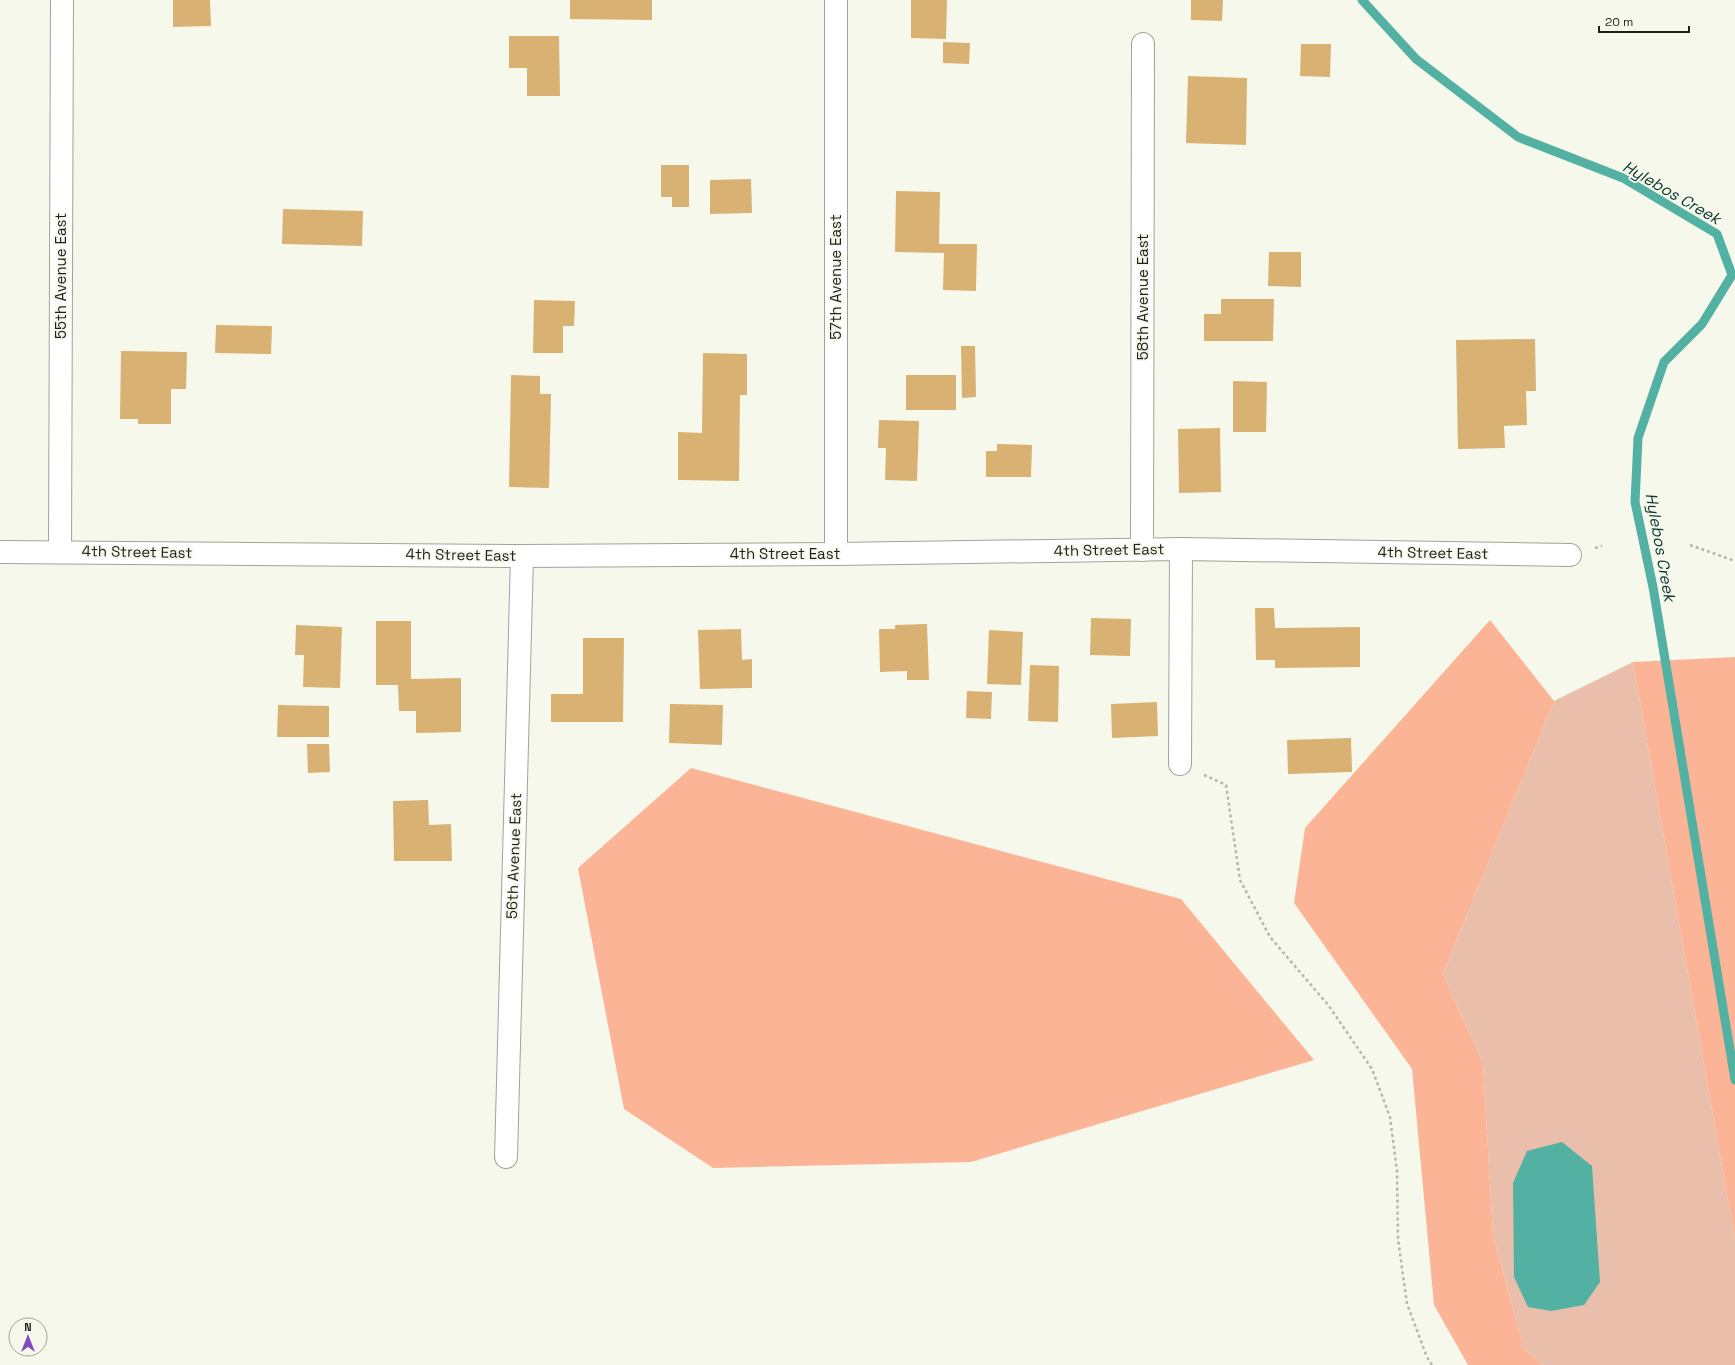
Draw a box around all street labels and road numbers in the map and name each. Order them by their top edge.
street label: 55th Avenue East [51,213,70,339]
street label: 57th Avenue East [826,214,845,340]
street label: 58th Avenue East [1133,234,1152,360]
street label: 4th Street East [1053,539,1165,560]
street label: 4th Street East [82,541,193,562]
street label: 4th Street East [1378,542,1489,563]
street label: 4th Street East [406,544,517,565]
street label: 4th Street East [730,544,840,563]
street label: 56th Avenue East [502,792,525,919]

